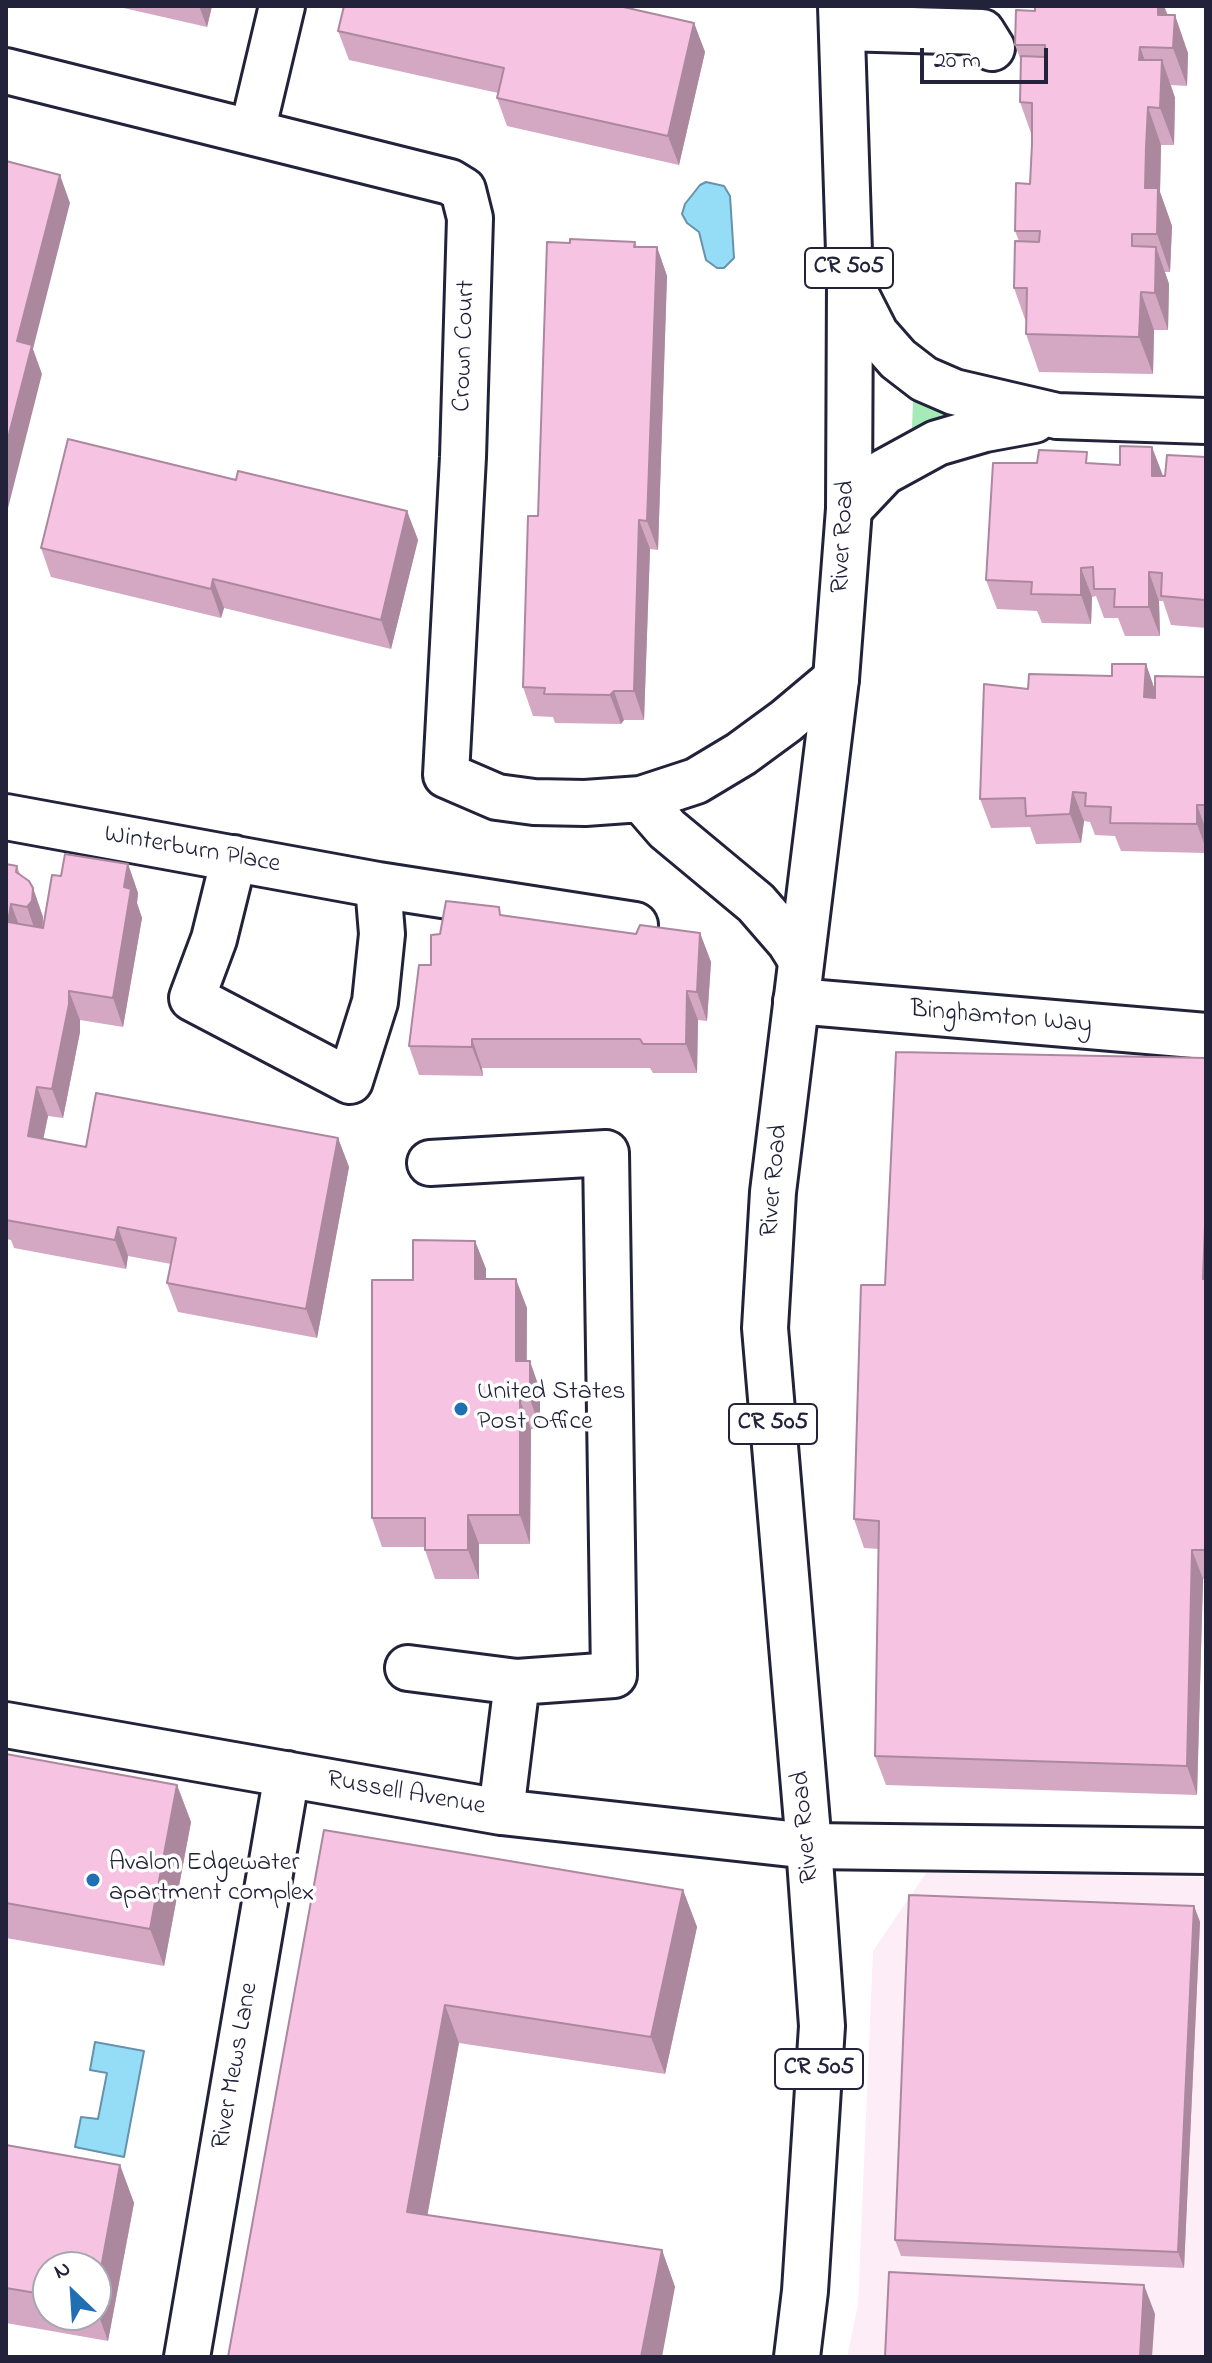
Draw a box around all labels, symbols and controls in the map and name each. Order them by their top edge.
scale bar [924,32,1052,82]
text: 20 m [934,44,981,79]
road number: CR 505 [805,248,893,288]
street label: Crown Court [448,280,484,412]
street label: River Road [826,480,864,594]
street label: Winterburn Place [101,820,283,882]
street label: Binghamton Way [909,996,1093,1042]
street label: River Road [756,1124,796,1238]
place label: United States Post Office [477,1378,626,1440]
marker: United States Post Office [452,1400,470,1418]
road number: CR 505 [729,1404,817,1444]
street label: Russell Avenue [324,1766,488,1824]
street label: River Road [787,1770,827,1884]
place label: Avalon Edgewater apartment complex [109,1849,314,1910]
marker: Avalon Edgewater apartment complex [84,1871,102,1889]
street label: River Mews Lane [207,1980,267,2152]
road number: CR 505 [775,2049,863,2089]
north arrow [32,2251,112,2331]
text: N [49,2253,76,2289]

